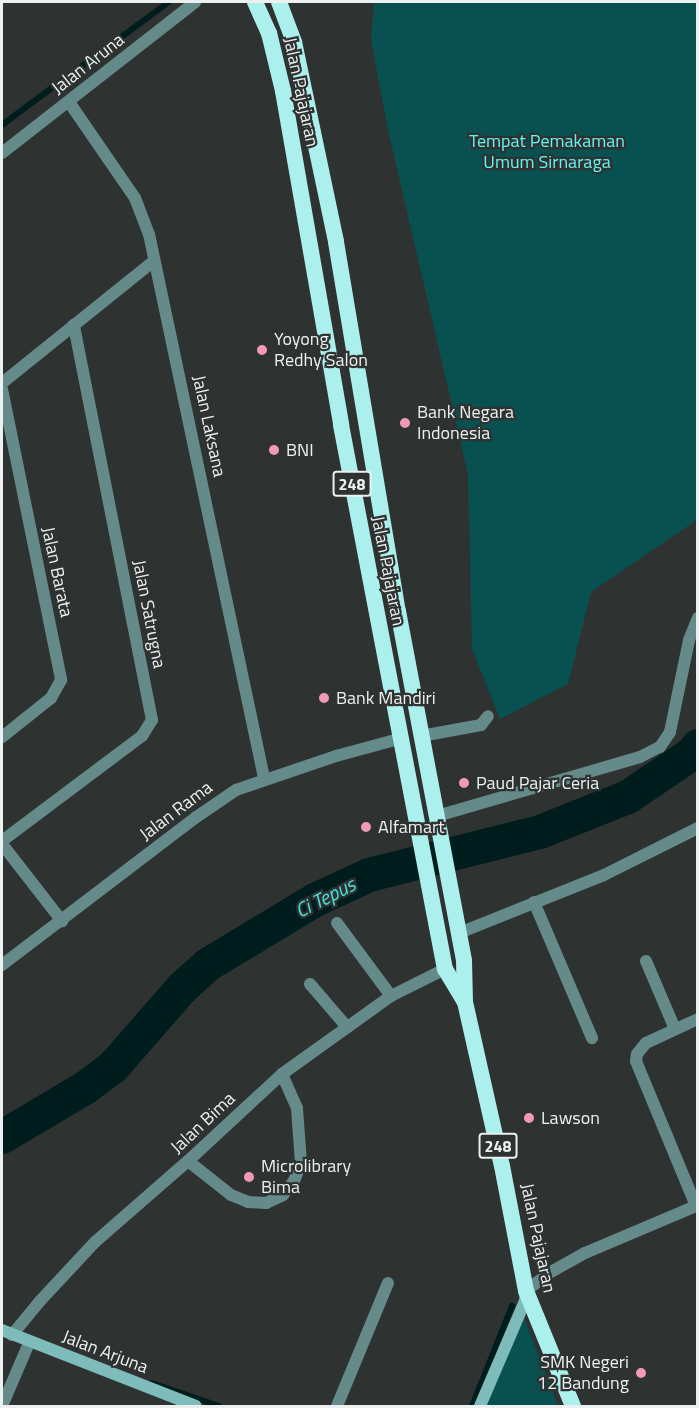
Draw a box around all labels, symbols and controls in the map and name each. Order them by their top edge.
street label: Jalan Aruna [47,29,129,99]
street label: Jalan Pajajaran [279,35,323,149]
park label: Tempat Pemakaman Umum Sirnaraga [469,131,625,174]
place label: Yoyong Redhy Salon [274,329,368,372]
marker: Yoyong Redhy Salon [255,343,269,357]
street label: Jalan Laksana [188,373,230,479]
place label: Bank Negara Indonesia [417,402,514,444]
marker: Bank Negara Indonesia [398,416,412,430]
place label: BNI [286,439,314,461]
marker: BNI [267,443,281,457]
road number: 248 [332,471,372,497]
street label: Jalan Pajajaran [367,514,409,628]
street label: Jalan Barata [37,525,77,619]
street label: Jalan Satrugna [128,558,170,670]
place label: Bank Mandiri [336,687,436,709]
marker: Bank Mandiri [317,691,331,705]
place label: Paud Pajar Ceria [476,772,599,794]
marker: Paud Pajar Ceria [457,776,471,790]
street label: Jalan Rama [135,777,217,845]
place label: Alfamart [378,816,444,838]
marker: Alfamart [359,820,373,834]
water label: Ci Tepus [291,872,359,922]
street label: Jalan Bima [166,1088,240,1158]
place label: Lawson [541,1107,600,1129]
marker: Lawson [522,1111,536,1125]
road number: 248 [478,1133,518,1159]
place label: Microlibrary Bima [261,1156,351,1198]
marker: Microlibrary Bima [242,1170,256,1184]
street label: Jalan Pajajaran [516,1181,560,1295]
street label: Jalan Arjuna [59,1326,151,1378]
place label: SMK Negeri 12 Bandung [537,1352,629,1394]
marker: SMK Negeri 12 Bandung [634,1366,648,1380]

